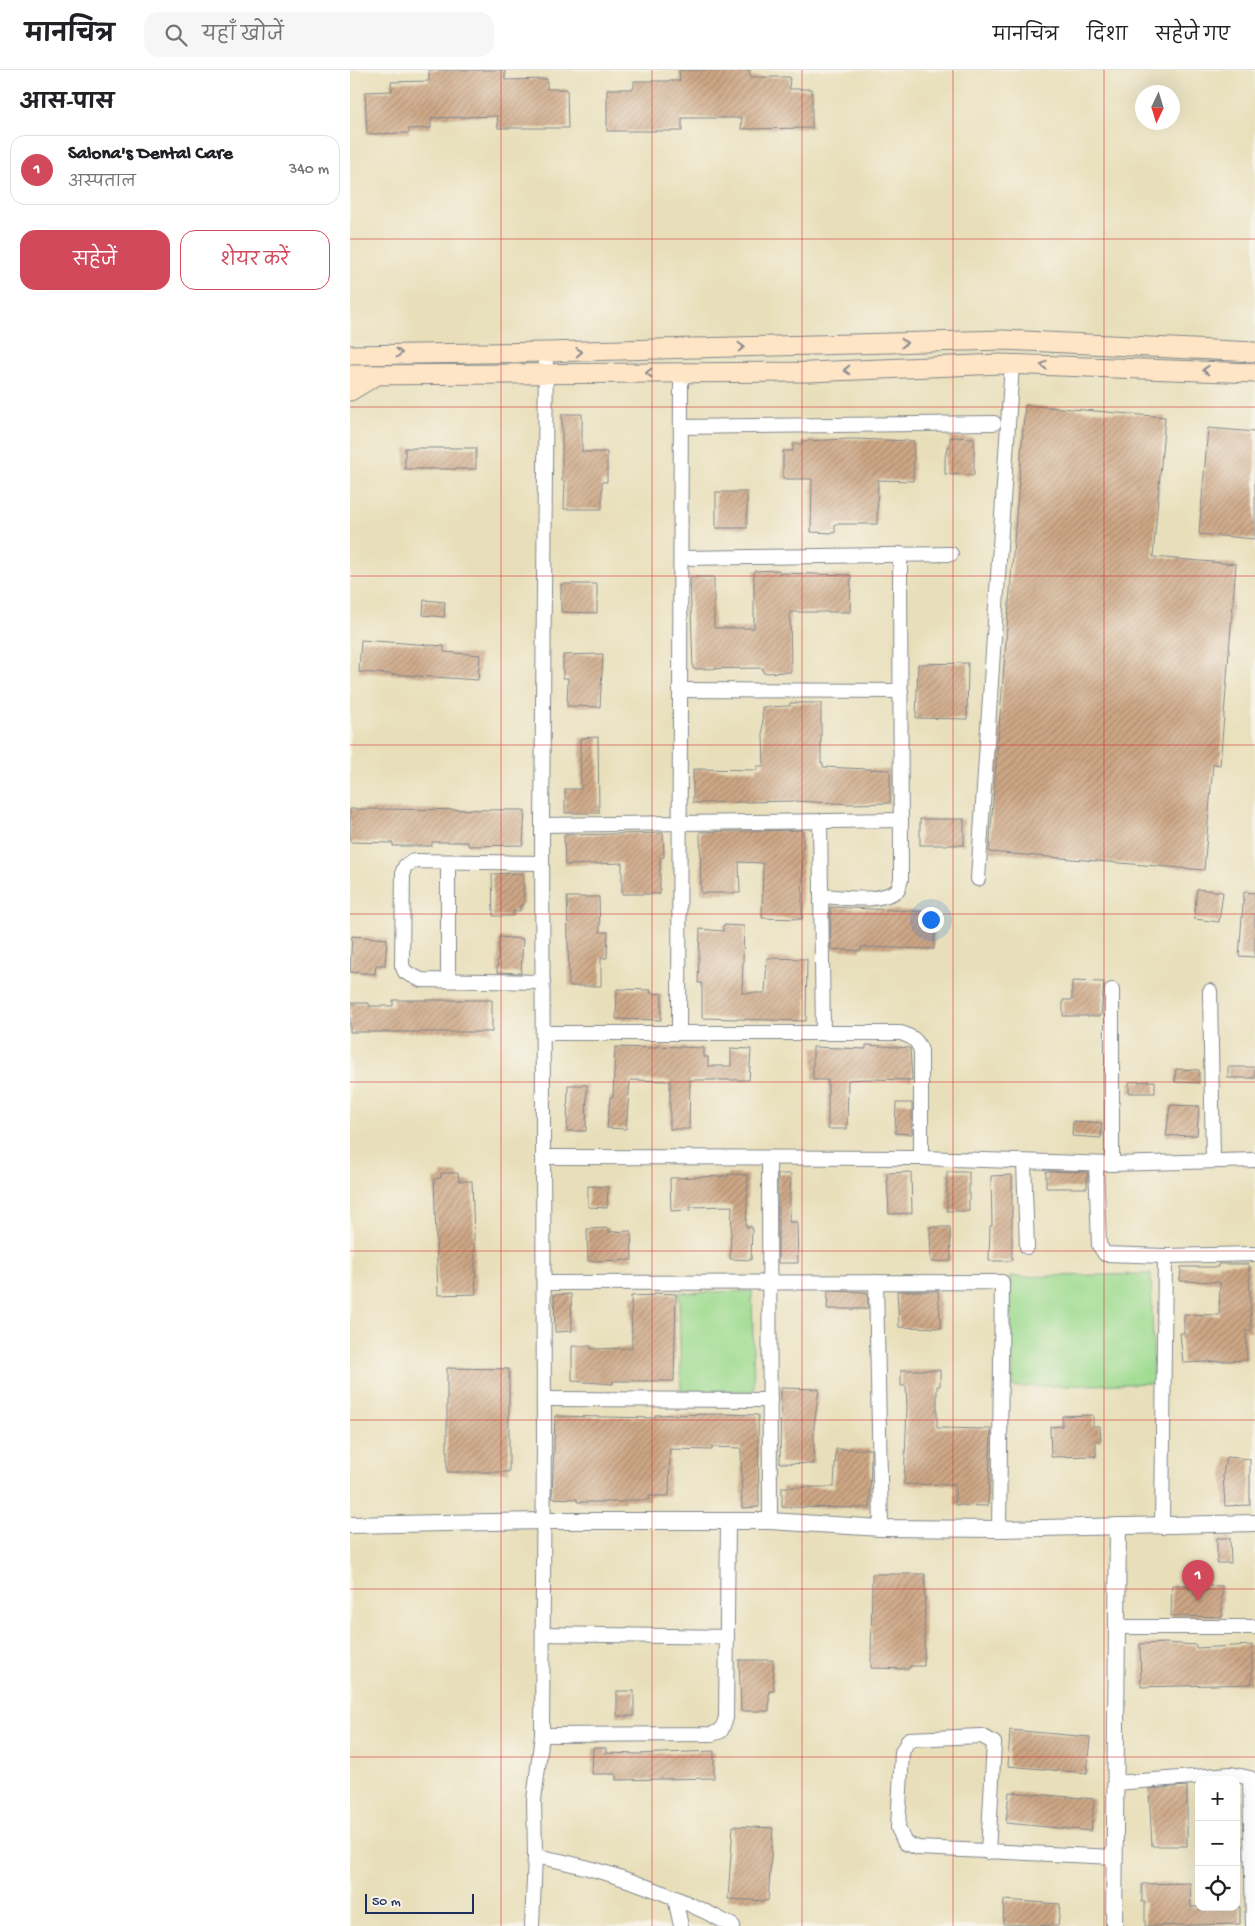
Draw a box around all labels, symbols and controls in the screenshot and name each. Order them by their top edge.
search box [144,12,494,57]
icon: search [162,21,190,49]
text: मानचित्र [25,22,114,51]
text: यहाँ खोजें [202,25,284,48]
text: मानचित्र [993,26,1059,47]
text: दिशा [1087,26,1128,47]
text: सहेजे गए [1156,26,1230,47]
north arrow [1135,85,1180,130]
text: आस-पास [20,92,114,117]
text: Salona's Dental Care [68,143,233,166]
text: 1 [34,161,40,180]
text: 340 m [289,161,329,180]
text: अस्पताल [68,174,136,193]
button: सहेजें [20,230,170,290]
button: शेयर करें [180,230,330,290]
one-way arrow [900,337,908,348]
one-way arrow [738,342,745,352]
one-way arrow [575,346,583,357]
one-way arrow [395,348,403,359]
one-way arrow [1040,360,1048,371]
one-way arrow [842,365,850,376]
one-way arrow [1202,365,1210,376]
one-way arrow [645,368,652,378]
your location [918,907,944,933]
pin: 1 [1182,1560,1214,1601]
map controls [1195,1776,1240,1911]
button: + [1195,1776,1240,1821]
button: − [1195,1821,1240,1866]
button: locate [1195,1866,1240,1911]
scale bar [365,1891,474,1914]
text: 50 m [372,1894,401,1911]

